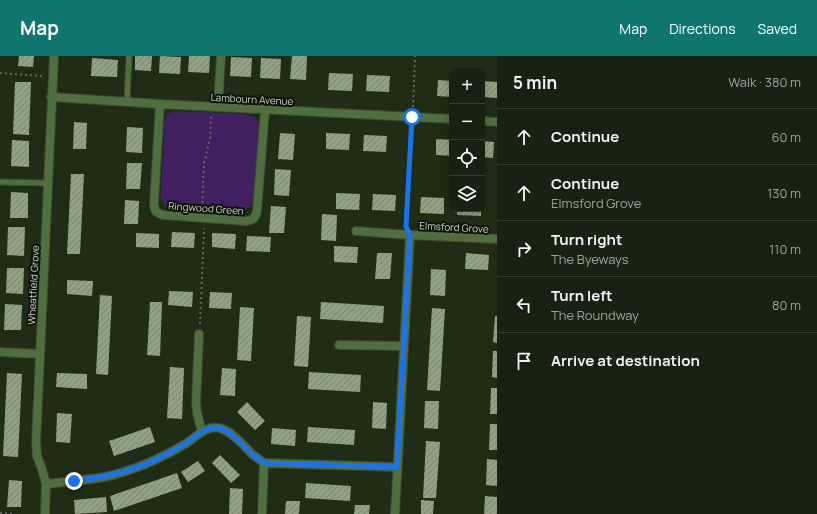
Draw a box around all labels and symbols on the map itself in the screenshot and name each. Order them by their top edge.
street label: Lambourn Avenue [210,90,294,108]
route start [403,108,421,126]
street label: Ringwood Green [168,198,244,218]
street label: Elmsford Grove [419,218,489,236]
street label: Wheatfield Grove [24,245,42,325]
route end [65,472,83,490]

